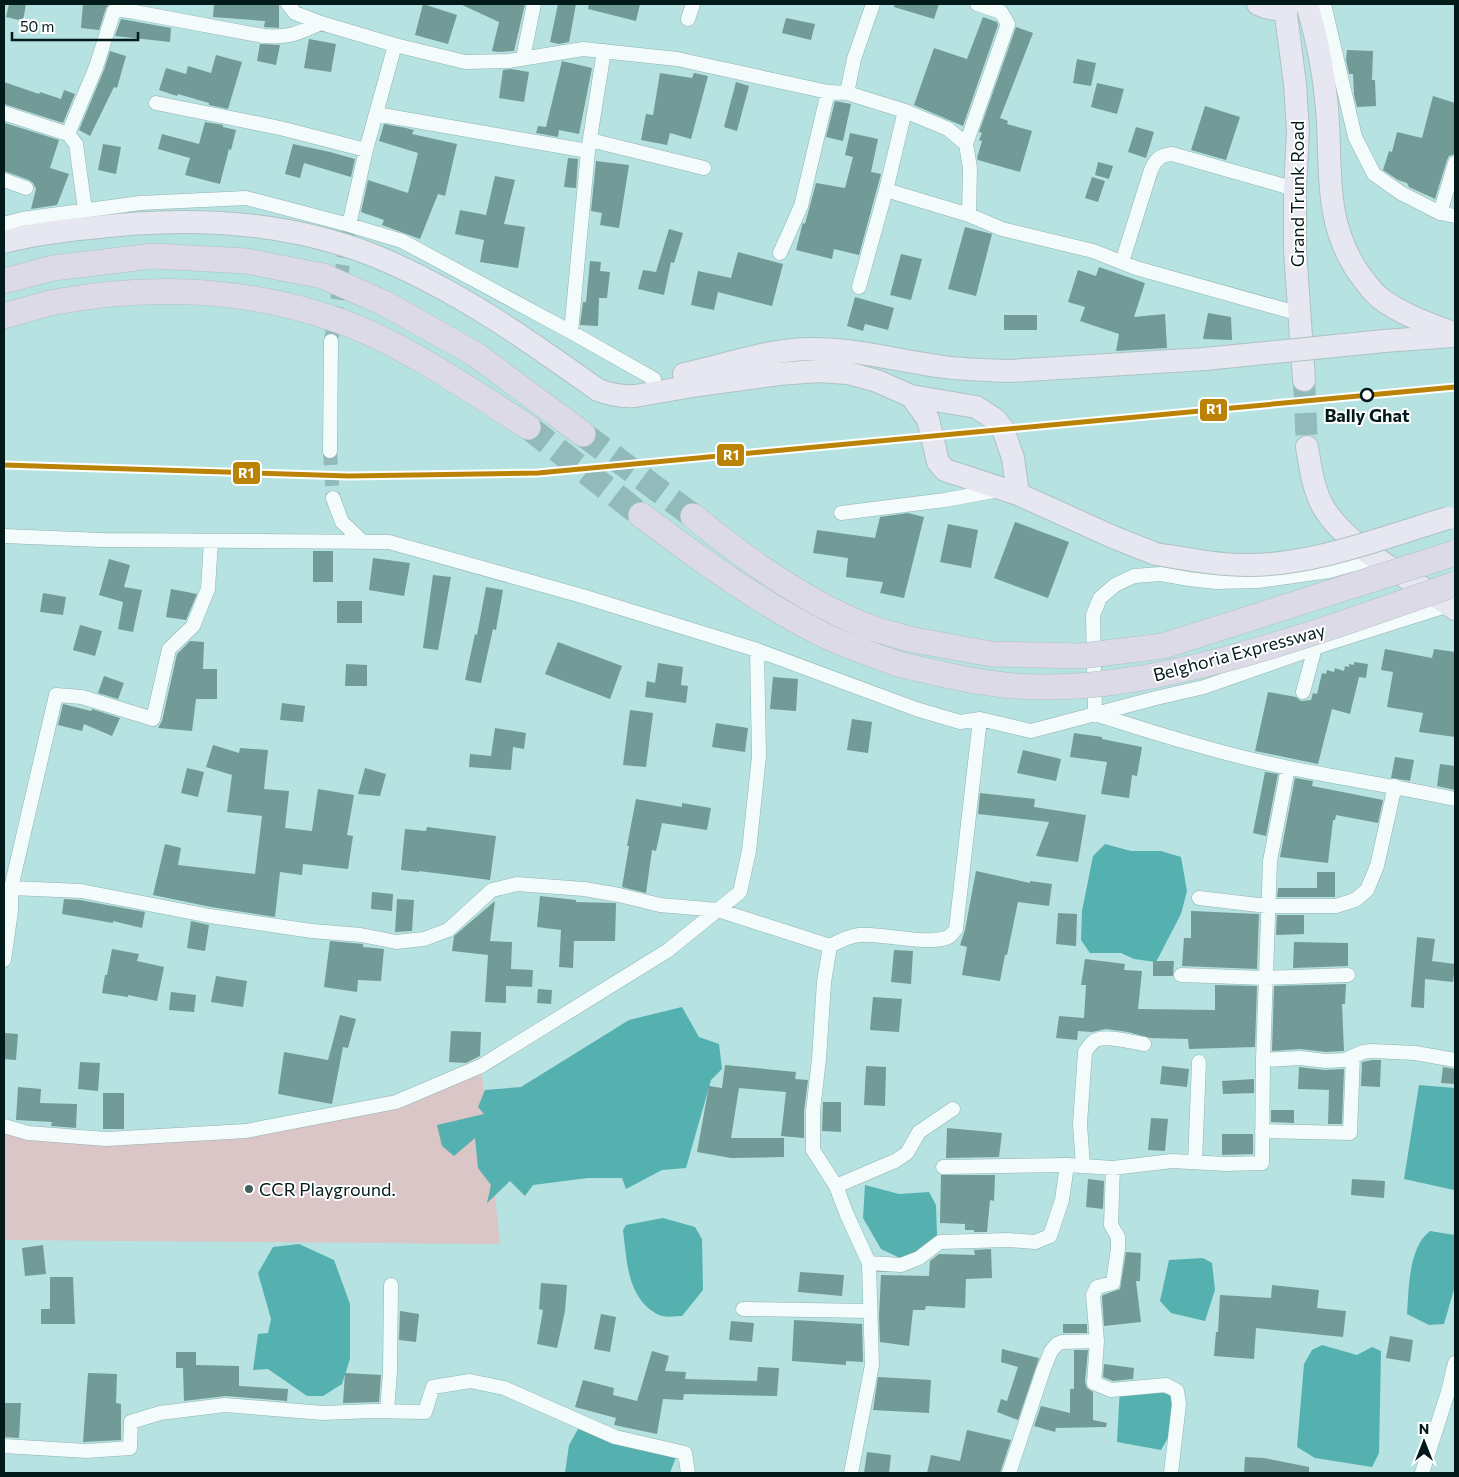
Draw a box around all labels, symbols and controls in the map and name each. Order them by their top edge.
scale bar [12,10,139,42]
text: 50 m [20,17,54,35]
street label: Grand Trunk Road [1286,121,1308,267]
marker: Bally Ghat [1360,388,1374,402]
line badge: R1 [1199,398,1228,422]
text: R1 [1206,400,1222,417]
place label: Bally Ghat [1324,404,1410,426]
line badge: R1 [716,443,745,467]
text: R1 [723,446,739,463]
line badge: R1 [232,461,261,485]
text: R1 [238,464,254,481]
street label: Belghoria Expressway [1150,618,1328,686]
place label: CCR Playground. [259,1178,396,1200]
marker: CCR Playground. [243,1183,255,1195]
north arrow [1399,1417,1449,1467]
text: N [1419,1420,1429,1437]

